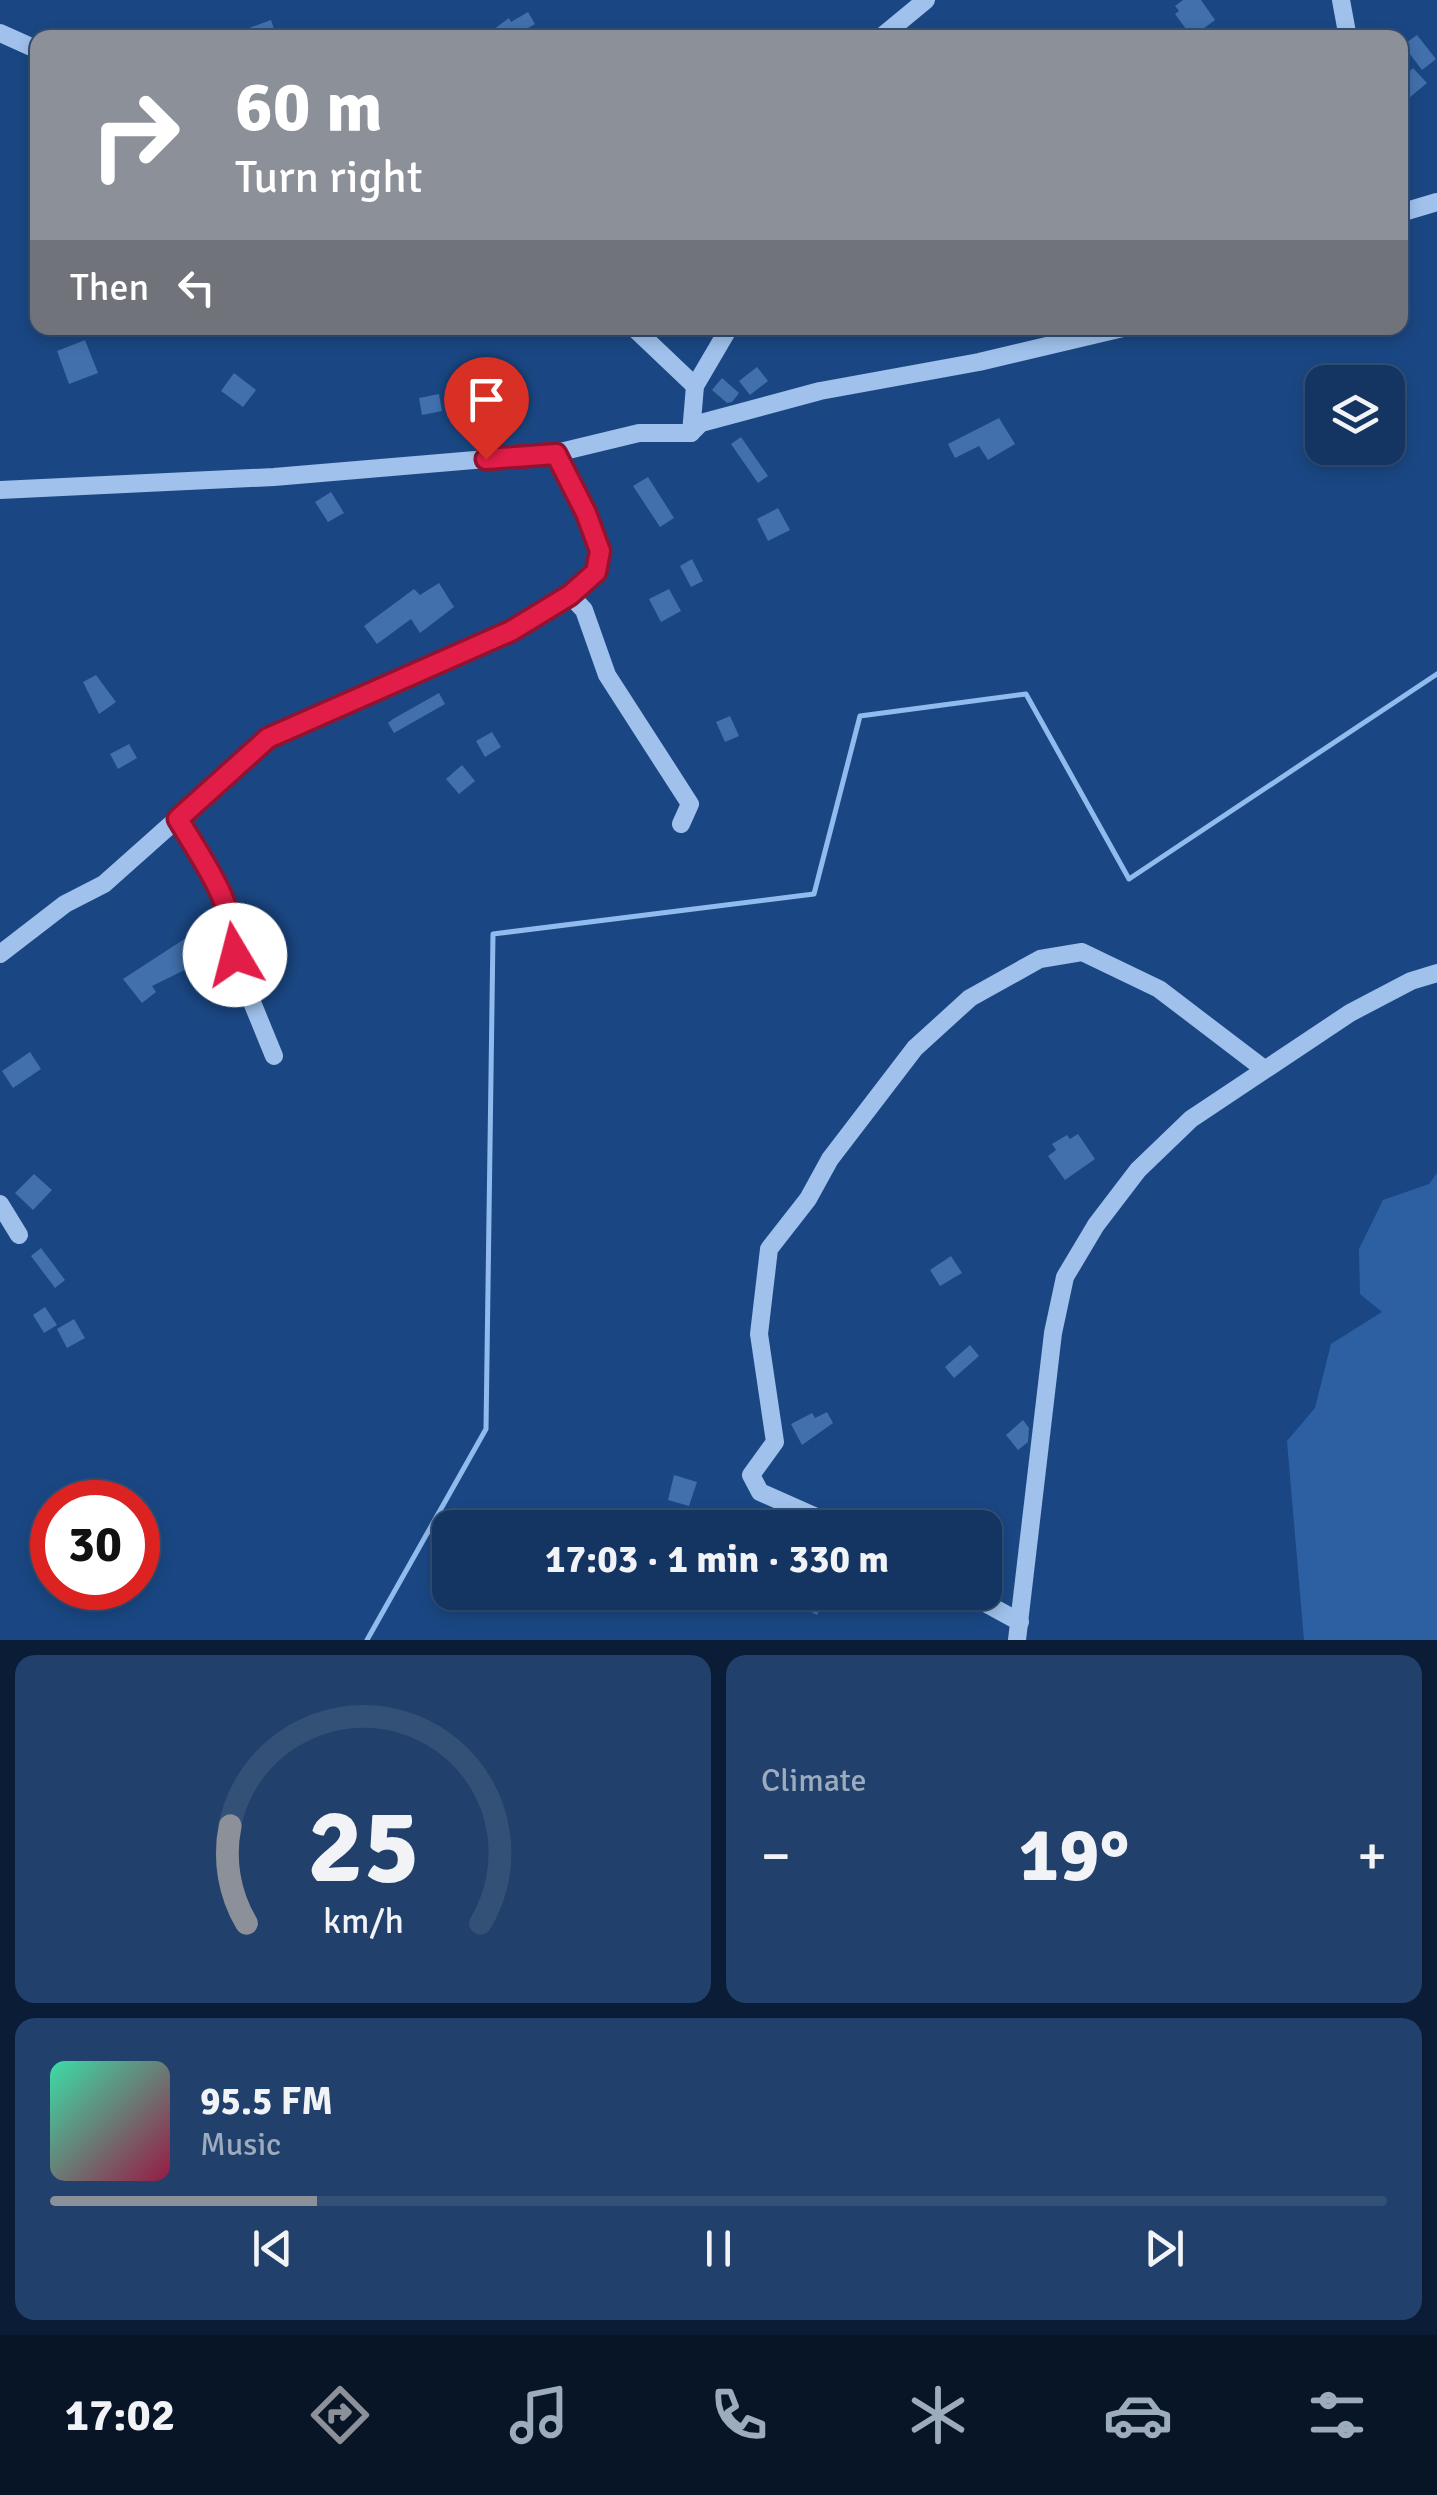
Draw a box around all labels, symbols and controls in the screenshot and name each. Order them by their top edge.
text: 60 m [235,64,383,150]
icon: right [70,70,200,200]
text: Turn right [235,150,423,205]
icon: left [169,260,224,315]
text: Then [70,264,149,311]
pin [444,357,529,460]
map controls [1305,365,1405,465]
button: layers [1305,365,1405,465]
icon: arrive [459,372,514,427]
position arrow [183,903,287,1007]
speed limit sign: 30 [30,1480,160,1610]
text: 17:03 · 1 min · 330 m [545,1536,889,1583]
text: Climate [761,1761,867,1800]
text: 25 [307,1783,419,1911]
text: 19° [1019,1809,1130,1902]
text: − [761,1822,791,1890]
text: + [1357,1822,1387,1890]
text: km/h [323,1899,403,1943]
text: 95.5 FM [200,2078,333,2125]
text: Music [200,2125,281,2164]
icon: previous [245,2221,300,2276]
icon: pause [691,2221,746,2276]
icon: next [1137,2221,1192,2276]
icon: directions [305,2380,375,2450]
icon: music [504,2380,574,2450]
icon: phone [704,2380,774,2450]
icon: climate [903,2380,973,2450]
icon: car [1103,2380,1173,2450]
icon: filters [1302,2380,1372,2450]
text: 17:02 [65,2388,175,2443]

